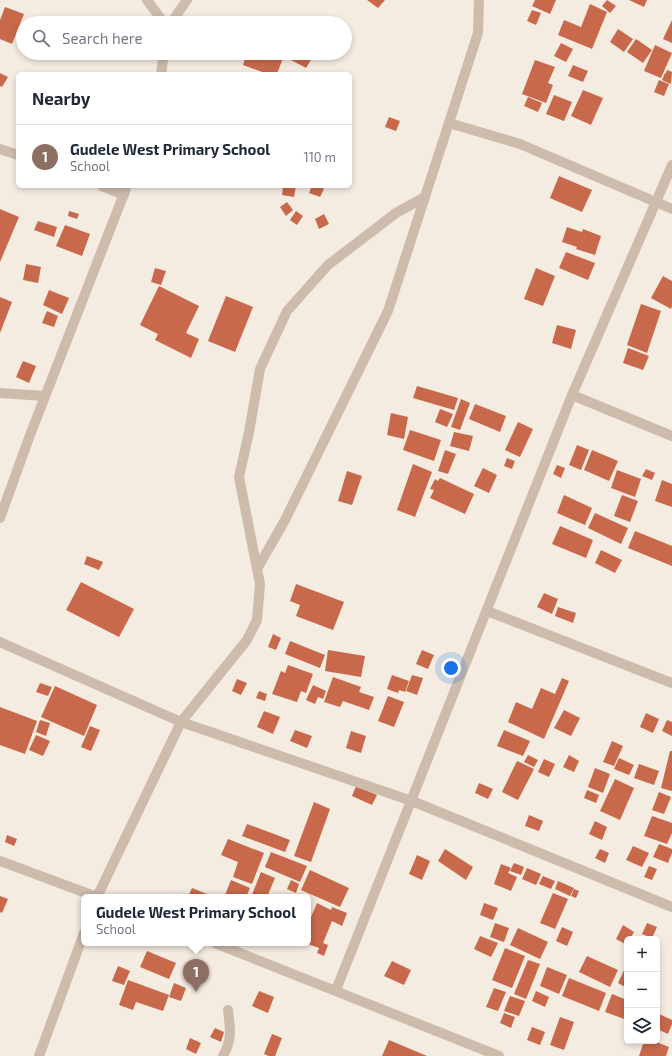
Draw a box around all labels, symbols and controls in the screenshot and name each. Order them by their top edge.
search box [16,16,352,60]
icon: search [30,27,52,49]
text: Search here [62,29,143,47]
text: Nearby [32,88,90,108]
text: Gudele West Primary School [70,140,270,158]
text: 1 [42,149,48,165]
text: 110 m [304,149,336,165]
text: School [70,158,110,174]
your location [441,658,461,678]
popup [81,894,311,946]
text: Gudele West Primary School [96,903,296,921]
text: School [96,921,136,937]
map controls [624,936,660,1044]
button: + [624,936,660,972]
pin: 1 [183,959,209,992]
button: − [624,972,660,1008]
button: layers [624,1008,660,1044]

